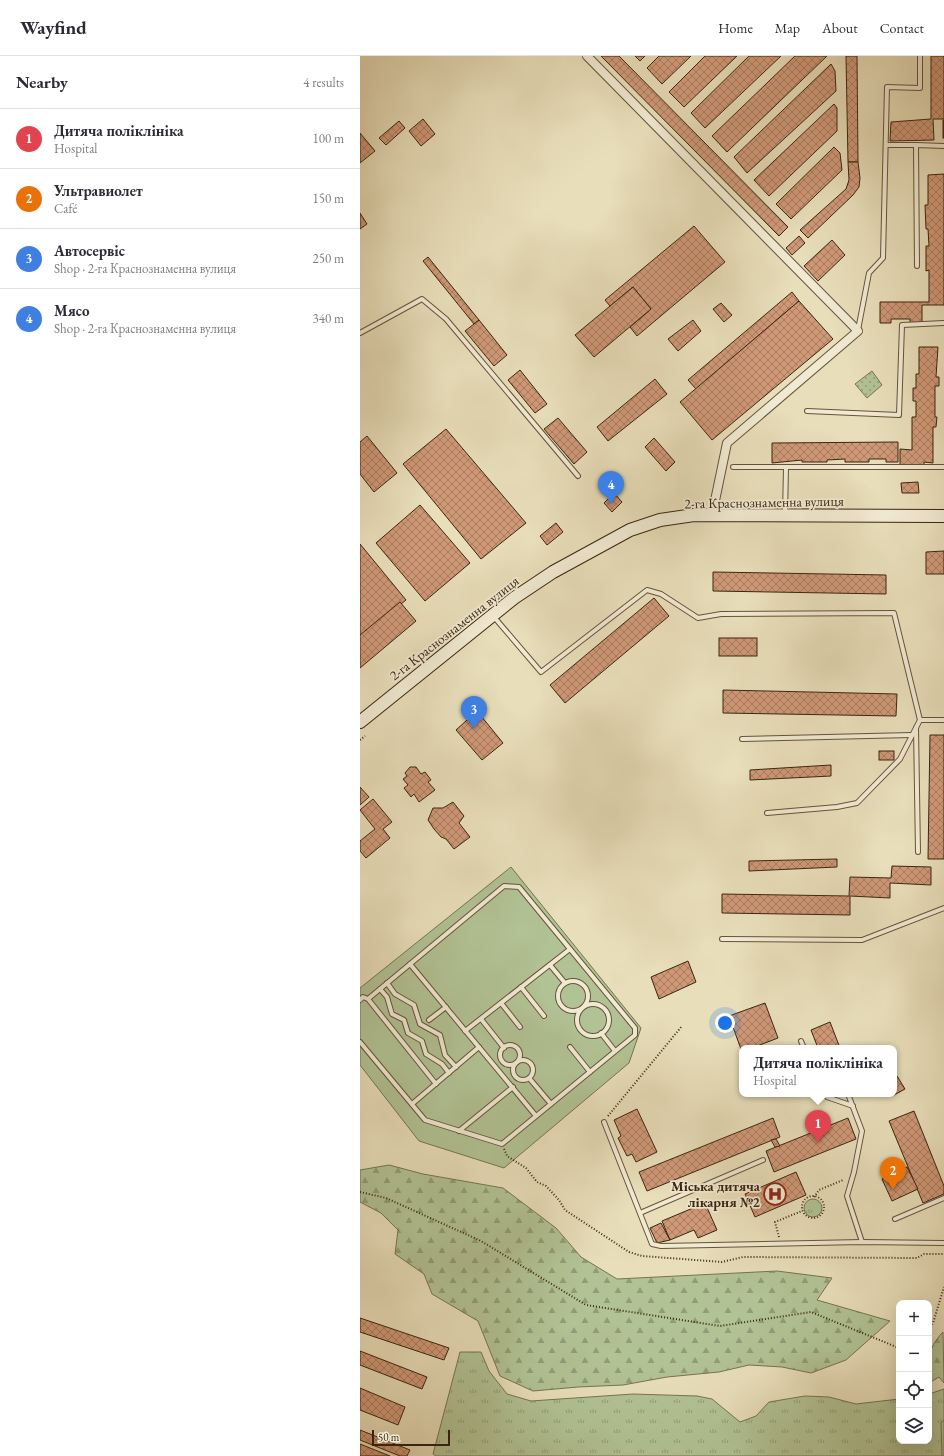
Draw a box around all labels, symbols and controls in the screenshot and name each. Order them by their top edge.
text: Wayfind [20,15,87,40]
text: Home [718,19,753,37]
text: Map [775,19,800,37]
text: About [822,19,858,37]
text: Contact [880,19,924,37]
text: Nearby [16,71,68,93]
text: 4 results [303,74,344,91]
text: Дитяча поліклініка [54,121,184,140]
text: 1 [26,130,32,147]
text: 100 m [313,130,344,147]
text: Hospital [54,140,98,157]
text: Ультравиолет [54,181,143,200]
text: 2 [26,190,32,207]
text: 150 m [313,190,344,207]
text: Café [54,200,77,217]
text: Автосервіс [54,241,125,260]
text: 3 [26,250,32,267]
text: 250 m [313,250,344,267]
text: Shop · 2-га Краснознаменна вулиця [54,260,236,277]
text: Мясо [54,301,89,320]
text: 4 [26,310,32,327]
text: 340 m [313,310,344,327]
text: Shop · 2-га Краснознаменна вулиця [54,320,236,337]
pin: 4 [598,471,624,504]
street label: 2-га Краснознаменна вулиця [684,492,844,512]
street label: 2-га Краснознаменна вулиця [386,572,522,684]
pin: 3 [461,696,487,729]
your location [715,1013,735,1033]
popup [739,1045,897,1097]
text: Дитяча поліклініка [753,1053,883,1072]
text: Hospital [753,1072,797,1089]
pin: 1 [805,1110,831,1143]
pin: 2 [880,1157,906,1190]
place label: Міська дитяча лікарня №2 [671,1177,761,1211]
hospital icon: Міська дитяча лікарня №2 [762,1181,788,1207]
map controls [896,1300,932,1444]
button: + [896,1300,932,1336]
button: − [896,1336,932,1372]
button: locate [896,1372,932,1408]
button: layers [896,1408,932,1444]
scale bar [372,1428,450,1447]
text: 50 m [378,1430,399,1444]

